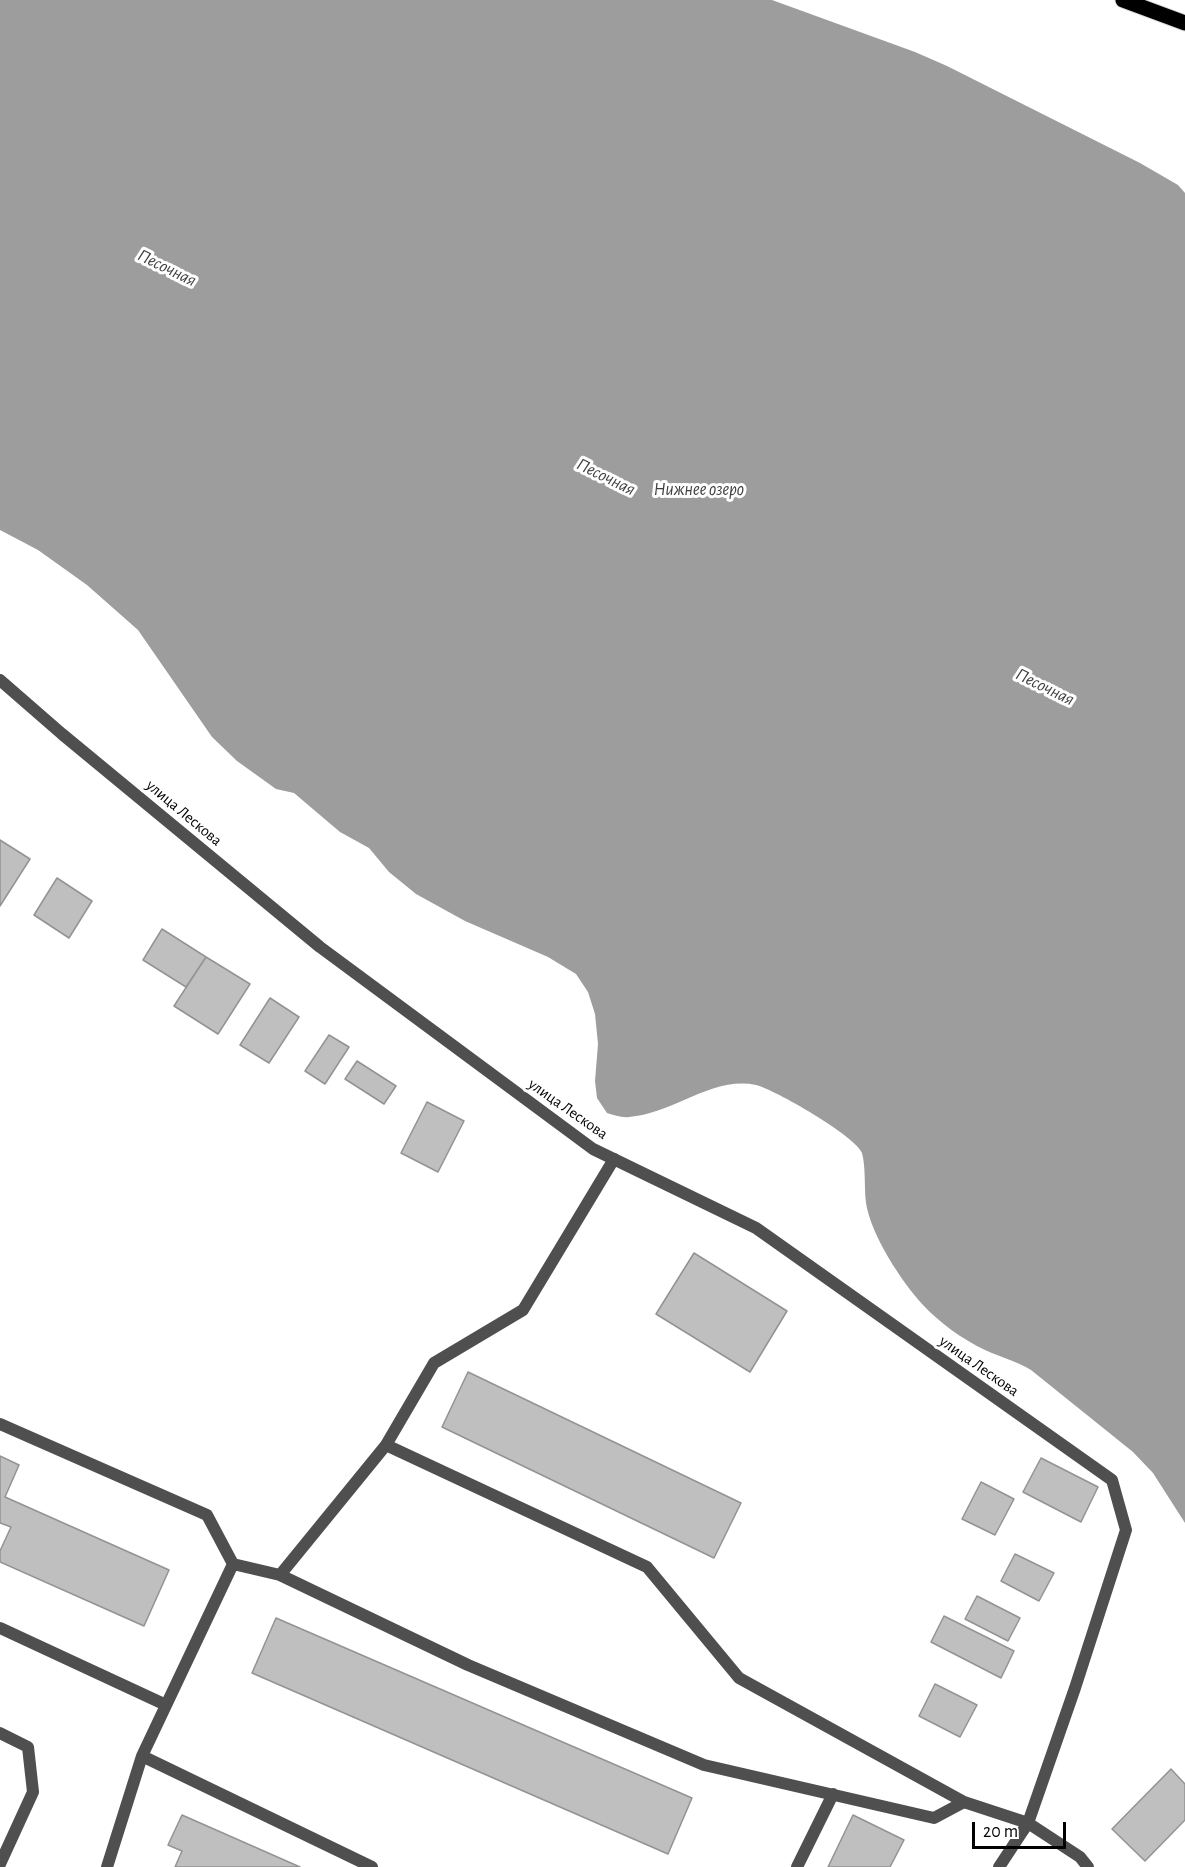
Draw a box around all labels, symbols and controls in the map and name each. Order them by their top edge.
water label: Песочная [134,245,200,291]
water label: Песочная [573,454,639,500]
water label: Нижнее озеро [654,479,744,501]
water label: Песочная [1012,664,1078,710]
street label: улица Лескова [142,776,226,850]
street label: улица Лескова [524,1074,612,1144]
street label: улица Лескова [935,1331,1023,1401]
scale bar [975,1810,1070,1848]
text: 20 m [983,1823,1018,1841]

